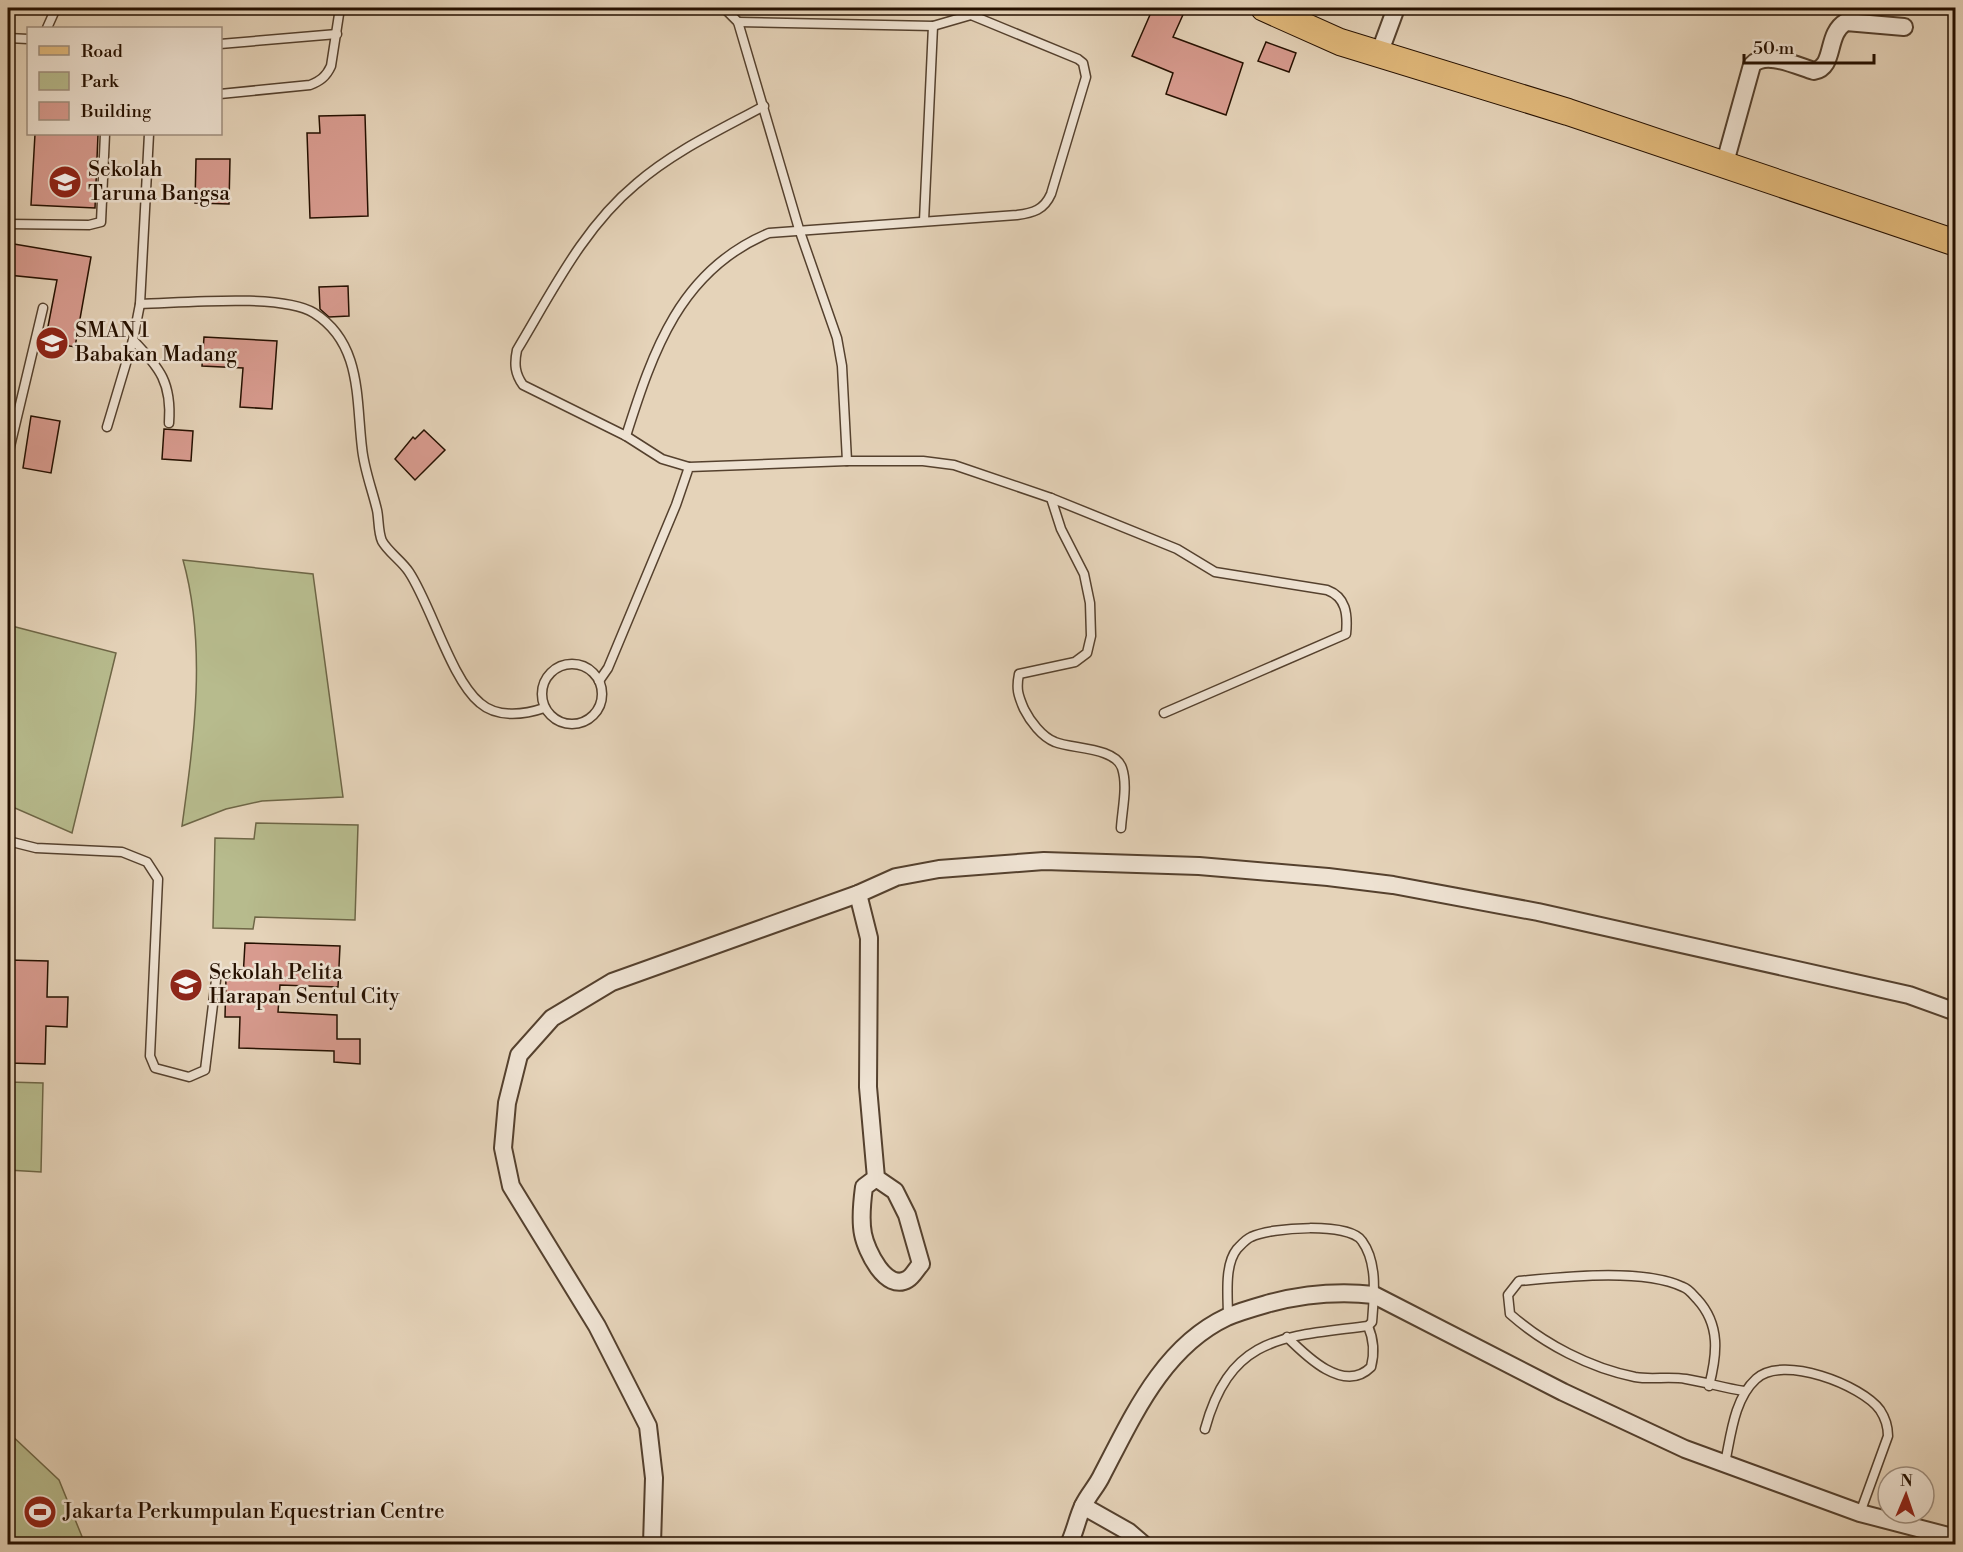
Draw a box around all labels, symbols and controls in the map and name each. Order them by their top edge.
legend [27,27,222,135]
scale bar [1744,27,1874,65]
text: 50 m [1753,37,1795,60]
text: Road [81,40,124,63]
text: Park [81,70,120,93]
text: Building [80,100,152,123]
place label: Sekolah Taruna Bangsa [88,157,230,207]
school or university icon: Sekolah Taruna Bangsa [47,164,83,200]
place label: SMAN 1 Babakan Madang [74,318,237,368]
school or university icon: SMAN 1 Babakan Madang [34,325,70,361]
place label: Sekolah Pelita Harapan Sentul City [209,960,400,1010]
school or university icon: Sekolah Pelita Harapan Sentul City [168,967,204,1003]
north arrow [1876,1465,1936,1525]
text: N [1900,1471,1914,1491]
sports icon: Jakarta Perkumpulan Equestrian Centre [22,1494,58,1530]
place label: Jakarta Perkumpulan Equestrian Centre [62,1499,445,1525]

